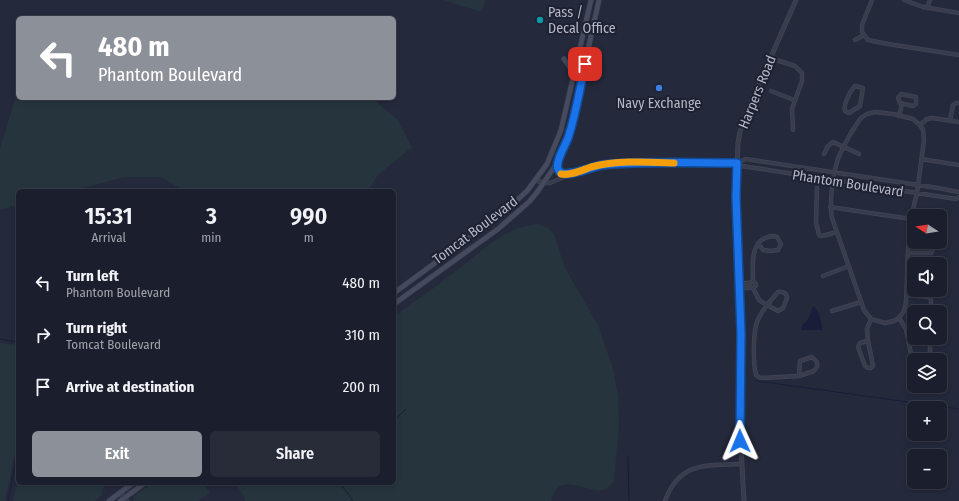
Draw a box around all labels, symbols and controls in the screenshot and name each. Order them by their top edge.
place label: Pass / Decal Office [548,4,616,37]
marker: Pass / Decal Office [535,15,545,25]
text: 480 m [98,30,170,63]
icon: left [32,32,84,84]
pin [568,47,602,81]
icon: arrive [574,53,596,75]
street label: Harpers Road [735,53,780,131]
text: Phantom Boulevard [98,64,242,86]
marker: Navy Exchange [654,83,664,93]
place label: Navy Exchange [617,95,701,112]
street label: Phantom Boulevard [791,166,905,201]
street label: Tomcat Boulevard [429,193,521,268]
text: 15:31 [85,202,133,230]
text: 3 [206,202,217,230]
text: 990 [290,202,327,230]
north arrow [907,209,947,249]
map controls [907,209,947,489]
text: Arrival [91,230,126,245]
text: min [201,230,221,245]
text: m [304,230,314,245]
button: sound [907,257,947,297]
text: Turn left [66,267,119,285]
icon: left [32,272,54,294]
text: 480 m [342,274,380,292]
text: Phantom Boulevard [66,285,170,300]
button: search [907,305,947,345]
text: Turn right [66,319,127,337]
icon: right [32,324,54,346]
text: 310 m [345,326,380,344]
text: Tomcat Boulevard [66,337,161,352]
button: layers [907,353,947,393]
icon: arrive [32,376,54,398]
text: Arrive at destination [66,378,194,396]
text: 200 m [343,378,380,396]
button: + [907,401,947,441]
position arrow [719,420,761,462]
button: Exit [32,431,202,477]
button: Share [210,431,380,477]
button: − [907,449,947,489]

